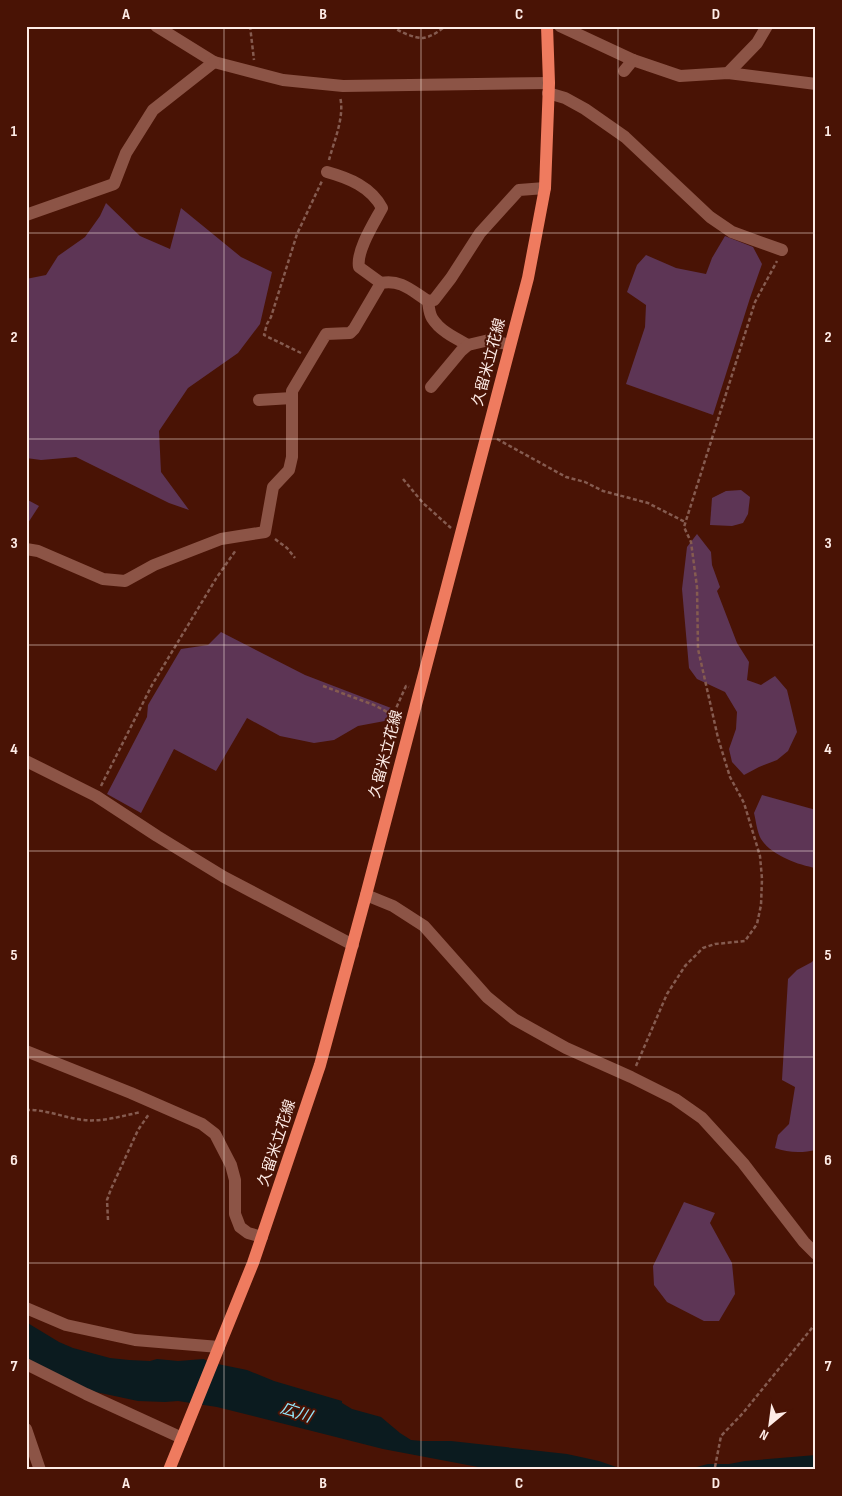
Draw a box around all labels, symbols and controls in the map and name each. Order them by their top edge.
text: A [121,5,130,24]
text: B [319,5,327,24]
text: C [515,5,523,24]
text: D [712,5,720,24]
text: 1 [11,122,18,141]
text: 1 [825,122,832,141]
street label: 久留米立花線 [468,316,510,408]
text: 2 [10,328,18,347]
text: 2 [824,328,832,347]
text: 3 [10,534,18,553]
text: 3 [824,534,832,553]
street label: 久留米立花線 [365,708,407,800]
text: 4 [10,740,18,759]
text: 4 [824,740,832,759]
text: 5 [10,946,18,965]
text: 5 [824,946,832,965]
street label: 久留米立花線 [254,1097,300,1189]
text: 6 [10,1151,18,1170]
text: 6 [824,1151,832,1170]
text: 7 [11,1357,18,1376]
text: 7 [825,1357,832,1376]
north arrow [744,1398,794,1448]
water label: 広川 [278,1399,316,1428]
text: N [757,1426,771,1444]
text: A [121,1474,130,1493]
text: B [319,1474,327,1493]
text: C [515,1474,523,1493]
text: D [712,1474,720,1493]

